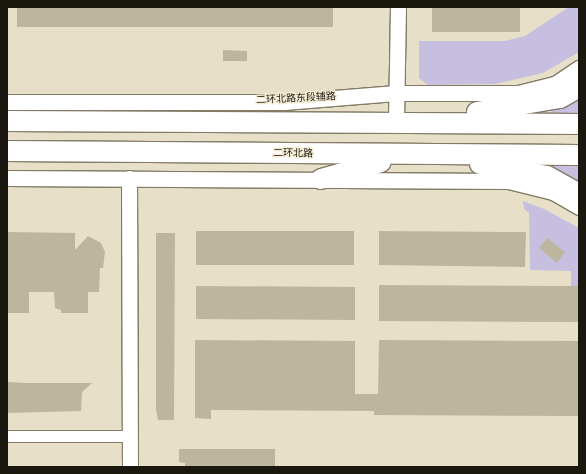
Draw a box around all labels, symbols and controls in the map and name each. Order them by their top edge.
street label: 二环北路东段辅路 [256,91,336,107]
street label: 二环北路 [273,148,313,160]

